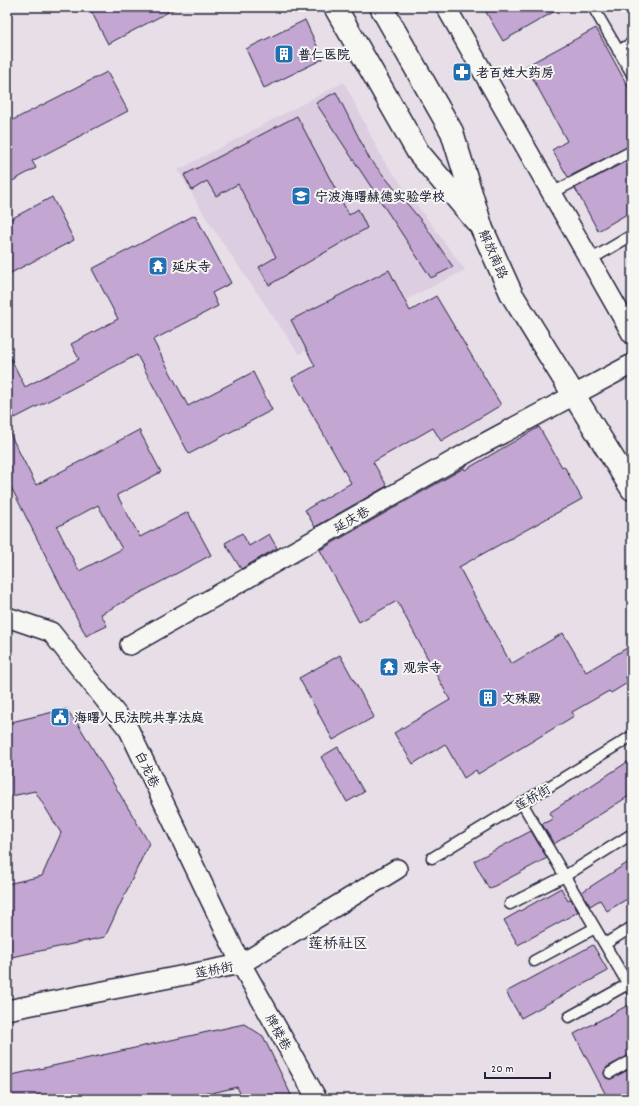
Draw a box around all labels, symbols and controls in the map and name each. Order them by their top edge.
building icon: 普仁医院 [273,43,295,65]
place label: 普仁医院 [298,47,350,66]
pharmacy icon: 老百姓大药房 [451,61,473,83]
place label: 老百姓大药房 [476,65,554,84]
school or university icon: 宁波海曙赫德实验学校 [290,185,312,207]
place label: 宁波海曙赫德实验学校 [315,189,445,208]
street label: 解放南路 [472,227,511,283]
temple icon: 延庆寺 [147,255,169,277]
place label: 延庆寺 [172,259,211,278]
street label: 延庆巷 [331,503,374,539]
temple icon: 观宗寺 [378,656,400,678]
place label: 观宗寺 [403,660,442,679]
building icon: 文殊殿 [477,687,499,709]
place label: 文殊殿 [502,691,541,710]
public building icon: 海曙人民法院共享法庭 [49,706,71,728]
place label: 海曙人民法院共享法庭 [74,710,204,729]
street label: 白龙巷 [129,748,163,792]
street label: 莲桥街 [512,781,555,817]
district label: 莲桥社区 [308,934,368,956]
street label: 莲桥街 [194,958,235,985]
street label: 牌楼巷 [259,1011,295,1055]
scale bar [485,1054,550,1080]
text: 20 m [491,1061,514,1078]

